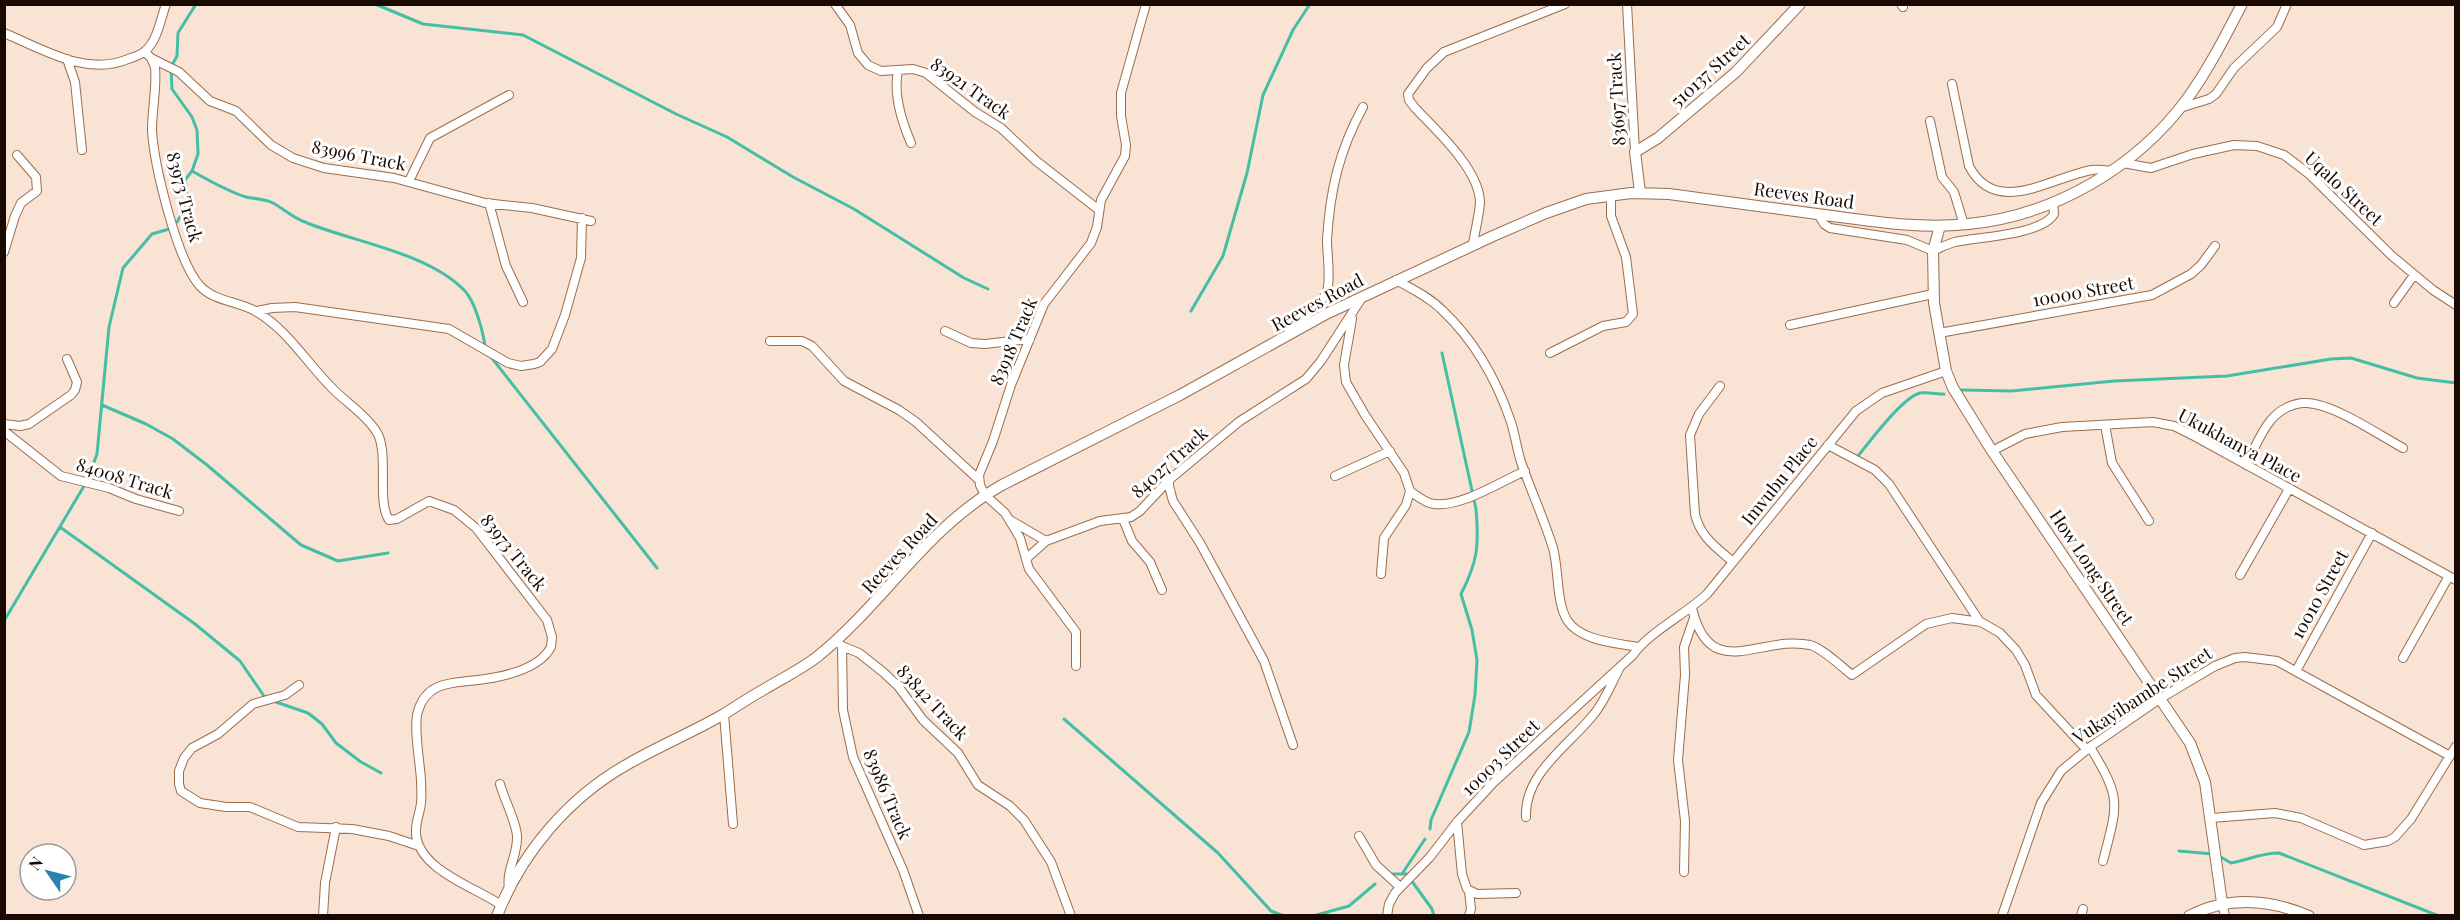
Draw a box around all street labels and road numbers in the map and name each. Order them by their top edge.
street label: 510137 Street [1665,27,1755,112]
street label: 83697 Track [1602,51,1630,146]
street label: 83921 Track [926,52,1016,124]
street label: 83996 Track [310,134,408,176]
street label: Uqalo Street [2300,146,2389,231]
street label: 83973 Track [161,149,209,245]
street label: Reeves Road [1752,176,1856,214]
street label: Reeves Road [1267,267,1368,336]
street label: 10000 Street [2030,270,2136,312]
street label: 83918 Track [984,293,1042,389]
street label: Ukukhanya Place [2174,402,2306,488]
street label: 84027 Track [1125,421,1213,503]
street label: Imvubu Place [1736,430,1822,530]
street label: 84008 Track [74,452,176,504]
street label: How Long Street [2045,505,2140,630]
street label: Reeves Road [856,507,943,598]
street label: 83973 Track [475,508,553,596]
street label: 10010 Street [2285,545,2354,643]
street label: Vukayibambe Street [2067,641,2217,750]
street label: 83842 Track [892,659,974,745]
street label: 10003 Street [1456,713,1545,800]
street label: 83986 Track [858,745,918,843]

